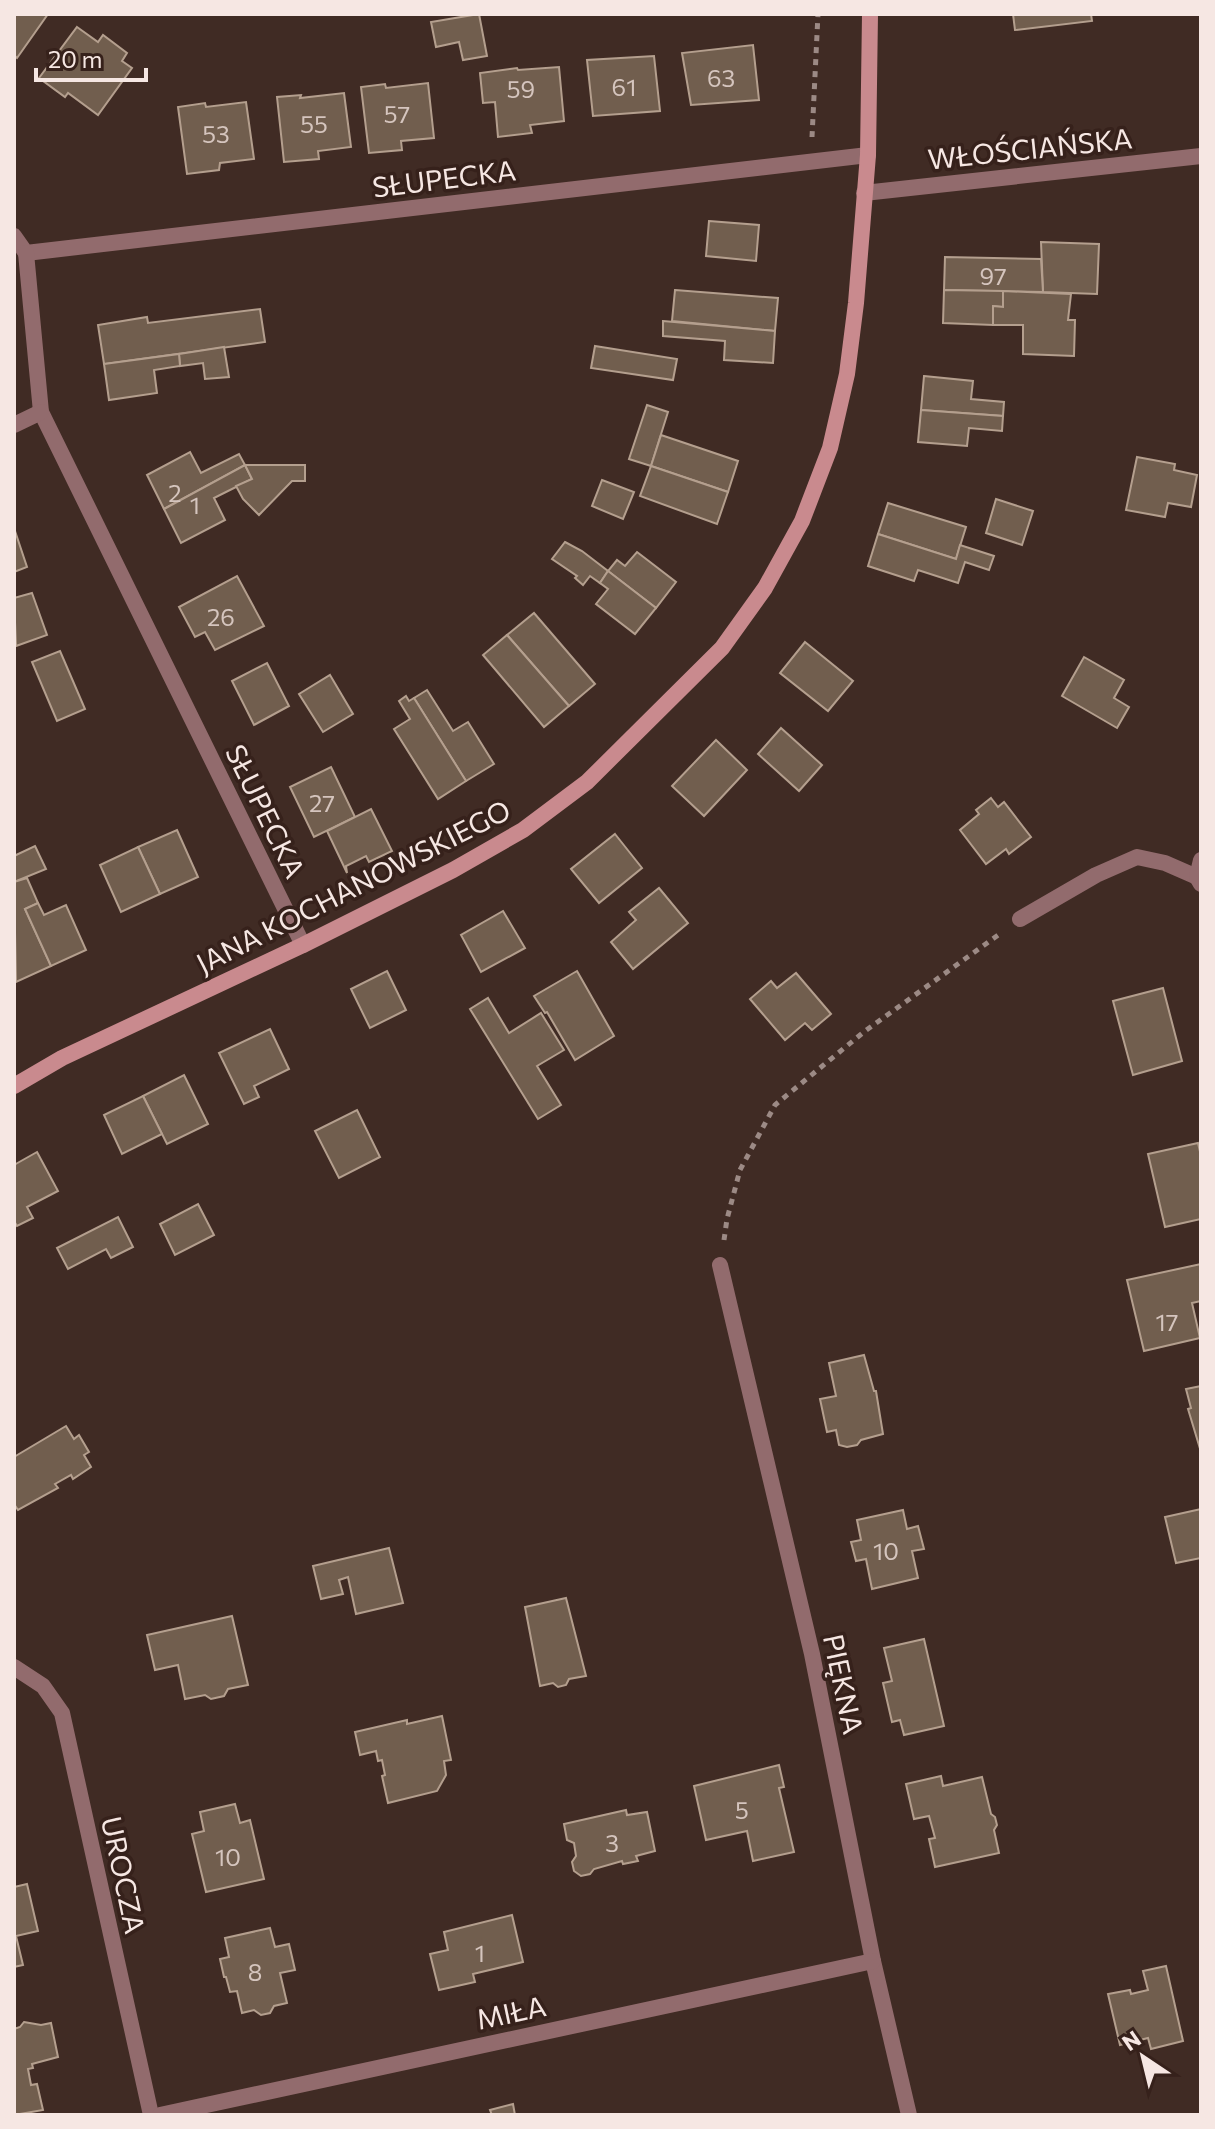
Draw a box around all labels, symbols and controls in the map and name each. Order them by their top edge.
scale bar [36,32,146,82]
text: 20 m [48,44,102,73]
house number: 63 [707,63,735,92]
house number: 61 [612,72,636,101]
house number: 59 [507,74,535,103]
house number: 57 [384,99,410,128]
house number: 55 [300,109,328,138]
house number: 53 [202,119,230,148]
street label: WŁOŚCIAŃSKA [926,120,1134,176]
street label: SŁUPECKA [370,152,518,204]
house number: 97 [979,261,1007,290]
house number: 2 [168,478,182,507]
house number: 1 [190,490,200,519]
house number: 26 [207,602,235,631]
street label: SŁUPECKA [219,739,313,883]
house number: 27 [309,788,335,817]
street label: JANA KOCHANOWSKIEGO [190,792,516,980]
house number: 17 [1156,1307,1178,1336]
house number: 10 [873,1536,899,1565]
street label: PIĘKNA [817,1631,871,1737]
house number: 5 [735,1795,749,1824]
street label: UROCZA [95,1813,153,1937]
house number: 3 [605,1828,619,1857]
house number: 10 [215,1842,241,1871]
house number: 1 [475,1938,485,1967]
house number: 8 [248,1957,262,1986]
street label: MIŁA [473,1988,549,2036]
north arrow [1103,2017,1183,2097]
text: N [1117,2024,1146,2056]

